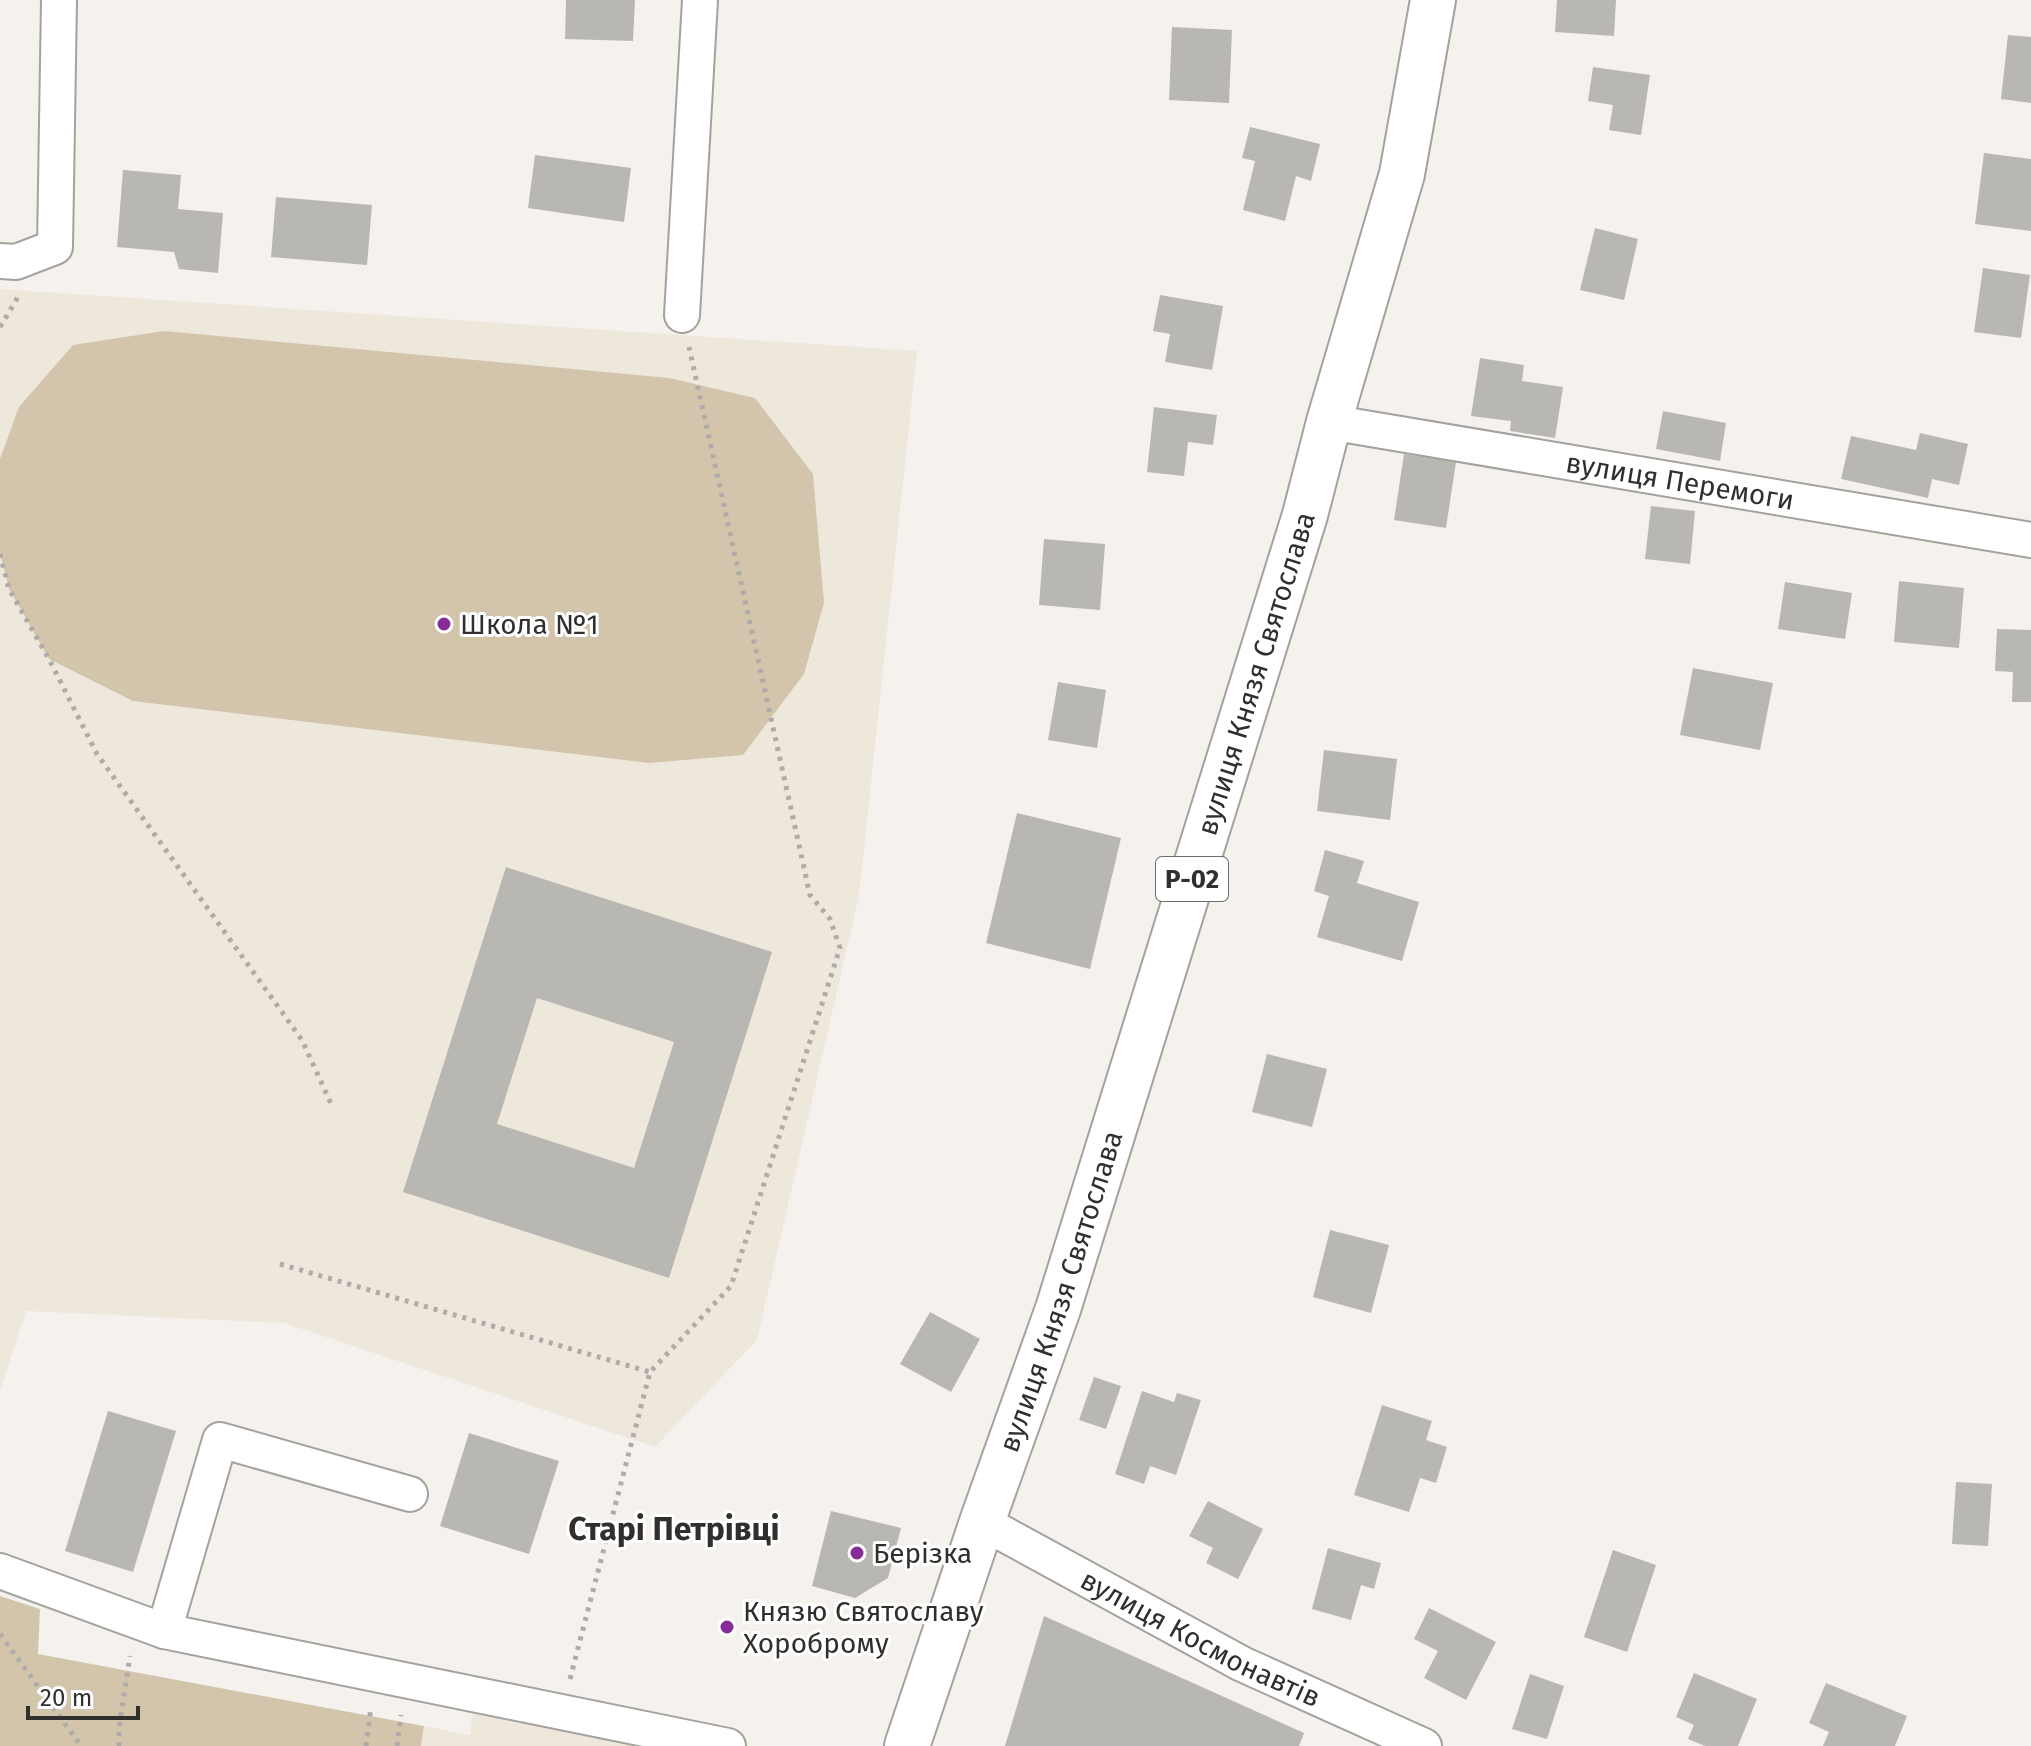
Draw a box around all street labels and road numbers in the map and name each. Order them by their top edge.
street label: вулиця Перемоги [1563,446,1797,517]
street label: вулиця Князя Святослава [1190,508,1322,839]
road number: Р-02 [1156,857,1228,901]
street label: вулиця Князя Святослава [992,1127,1129,1457]
street label: вулиця Космонавтів [1075,1563,1326,1714]

